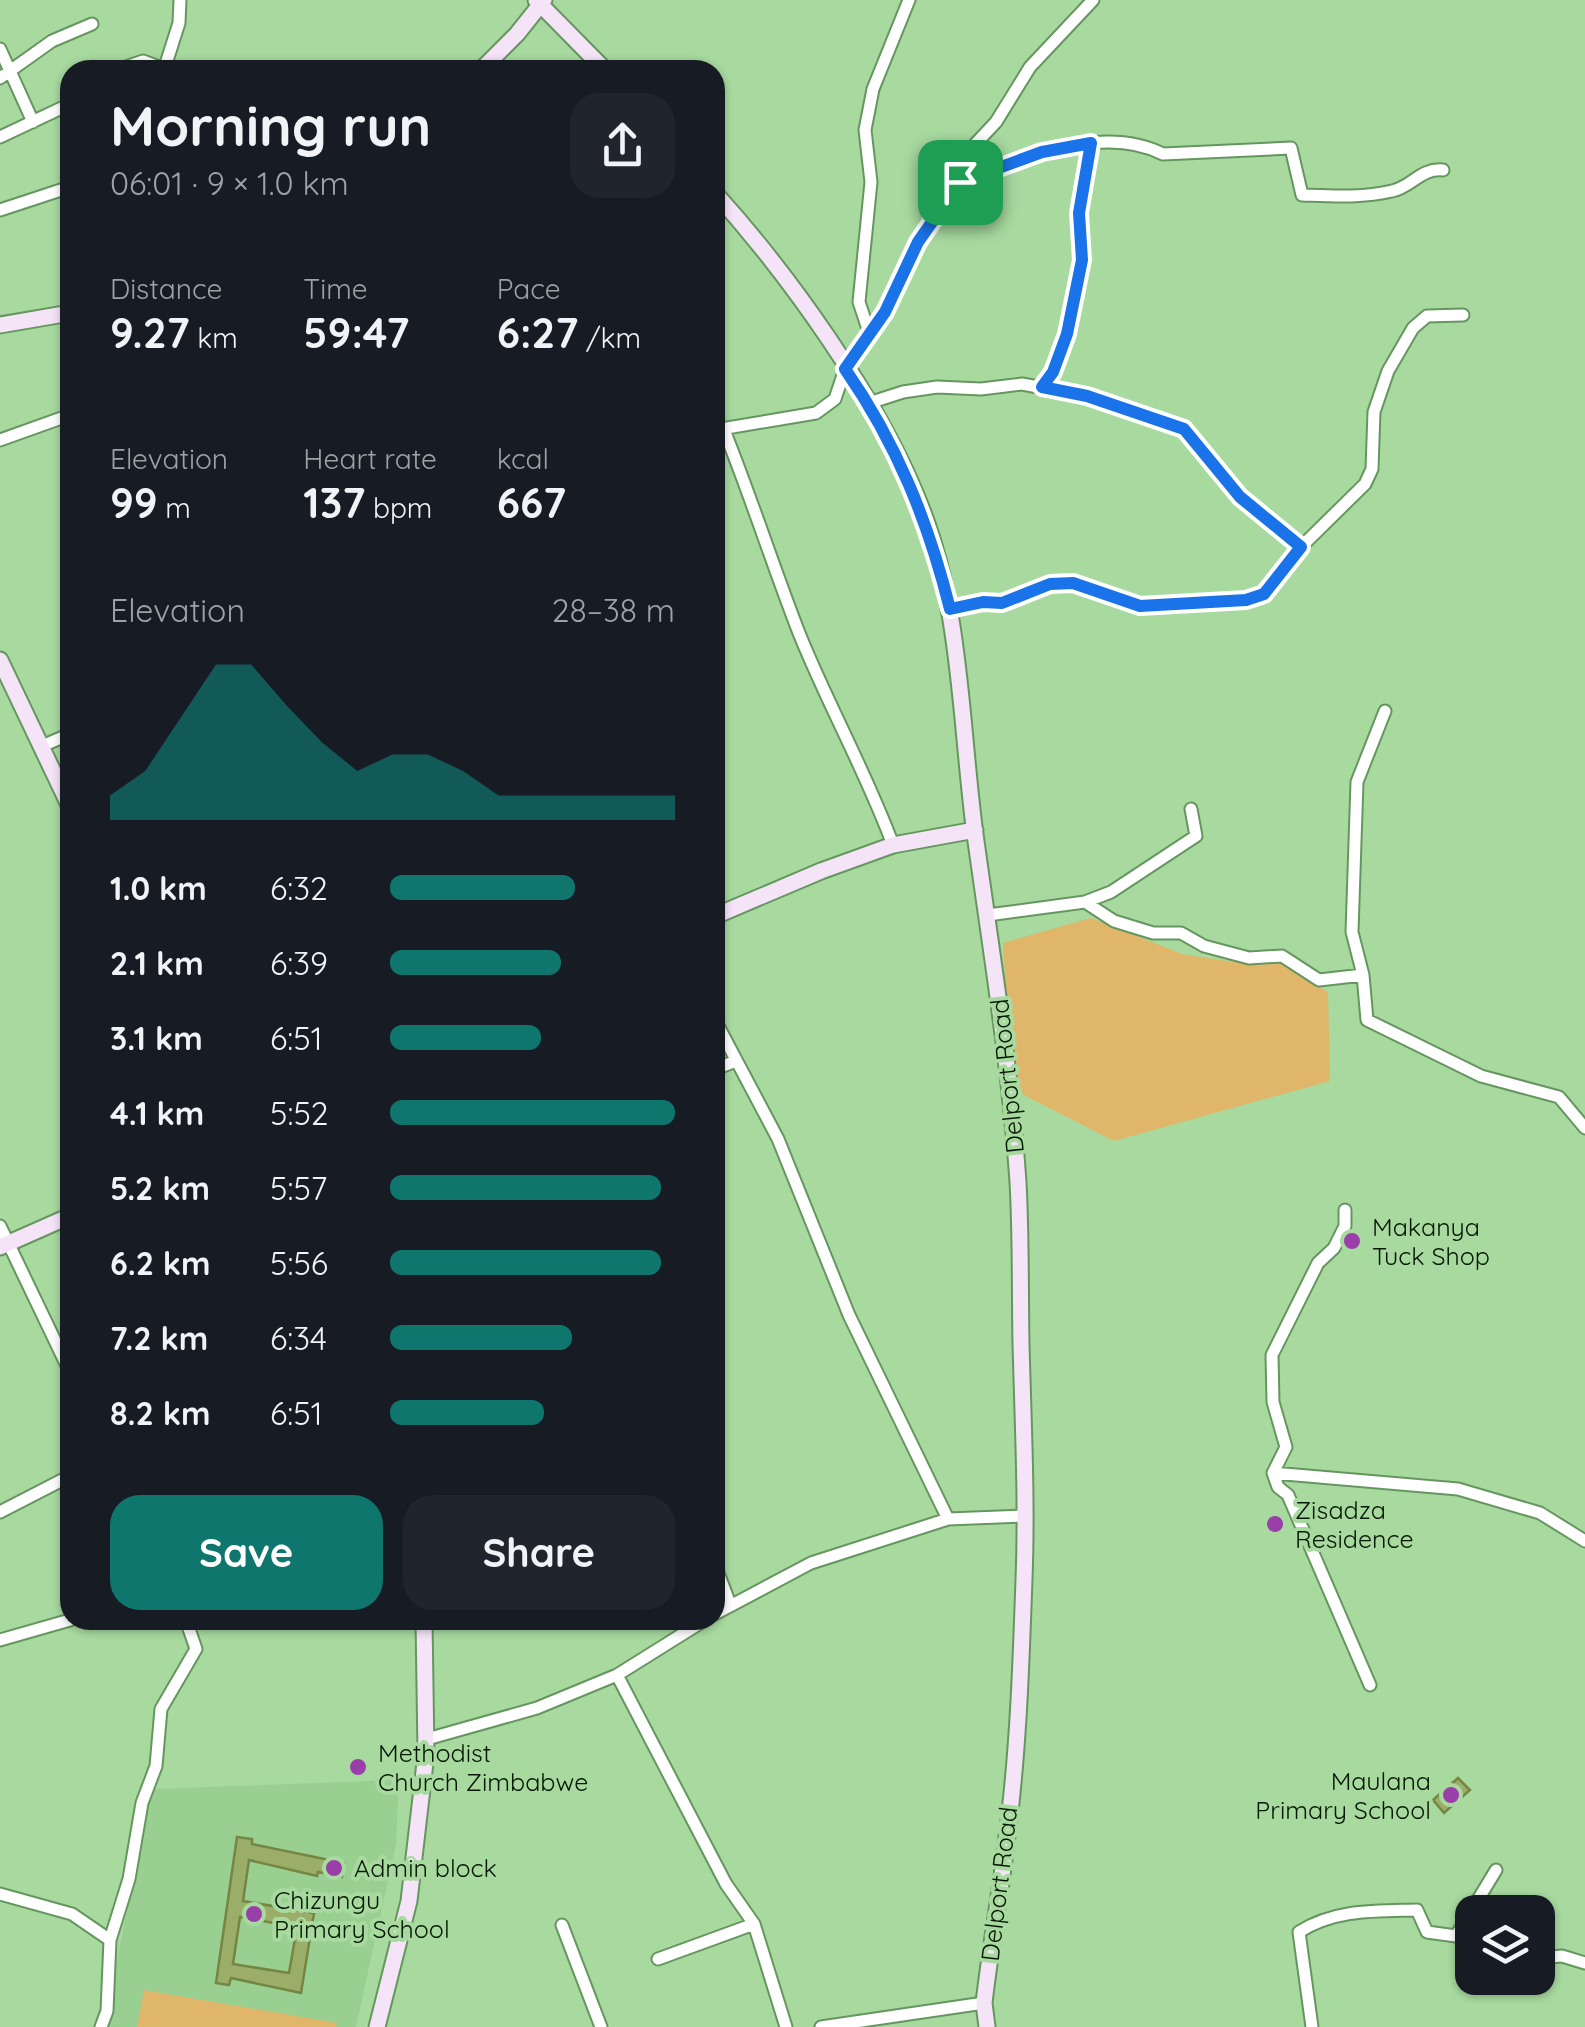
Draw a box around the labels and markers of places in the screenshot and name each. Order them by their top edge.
pin [918,140,1003,225]
place label: Makanya Tuck Shop [1372,1211,1490,1271]
marker: Makanya Tuck Shop [1341,1230,1363,1252]
place label: Zisadza Residence [1295,1494,1414,1554]
marker: Zisadza Residence [1264,1513,1286,1535]
place label: Methodist Church Zimbabwe [378,1737,588,1797]
marker: Methodist Church Zimbabwe [347,1756,369,1778]
place label: Maulana Primary School [1255,1765,1431,1825]
marker: Maulana Primary School [1440,1784,1462,1806]
place label: Admin block [354,1852,497,1883]
marker: Admin block [323,1857,345,1879]
place label: Chizungu Primary School [274,1884,450,1944]
marker: Chizungu Primary School [243,1903,265,1925]

